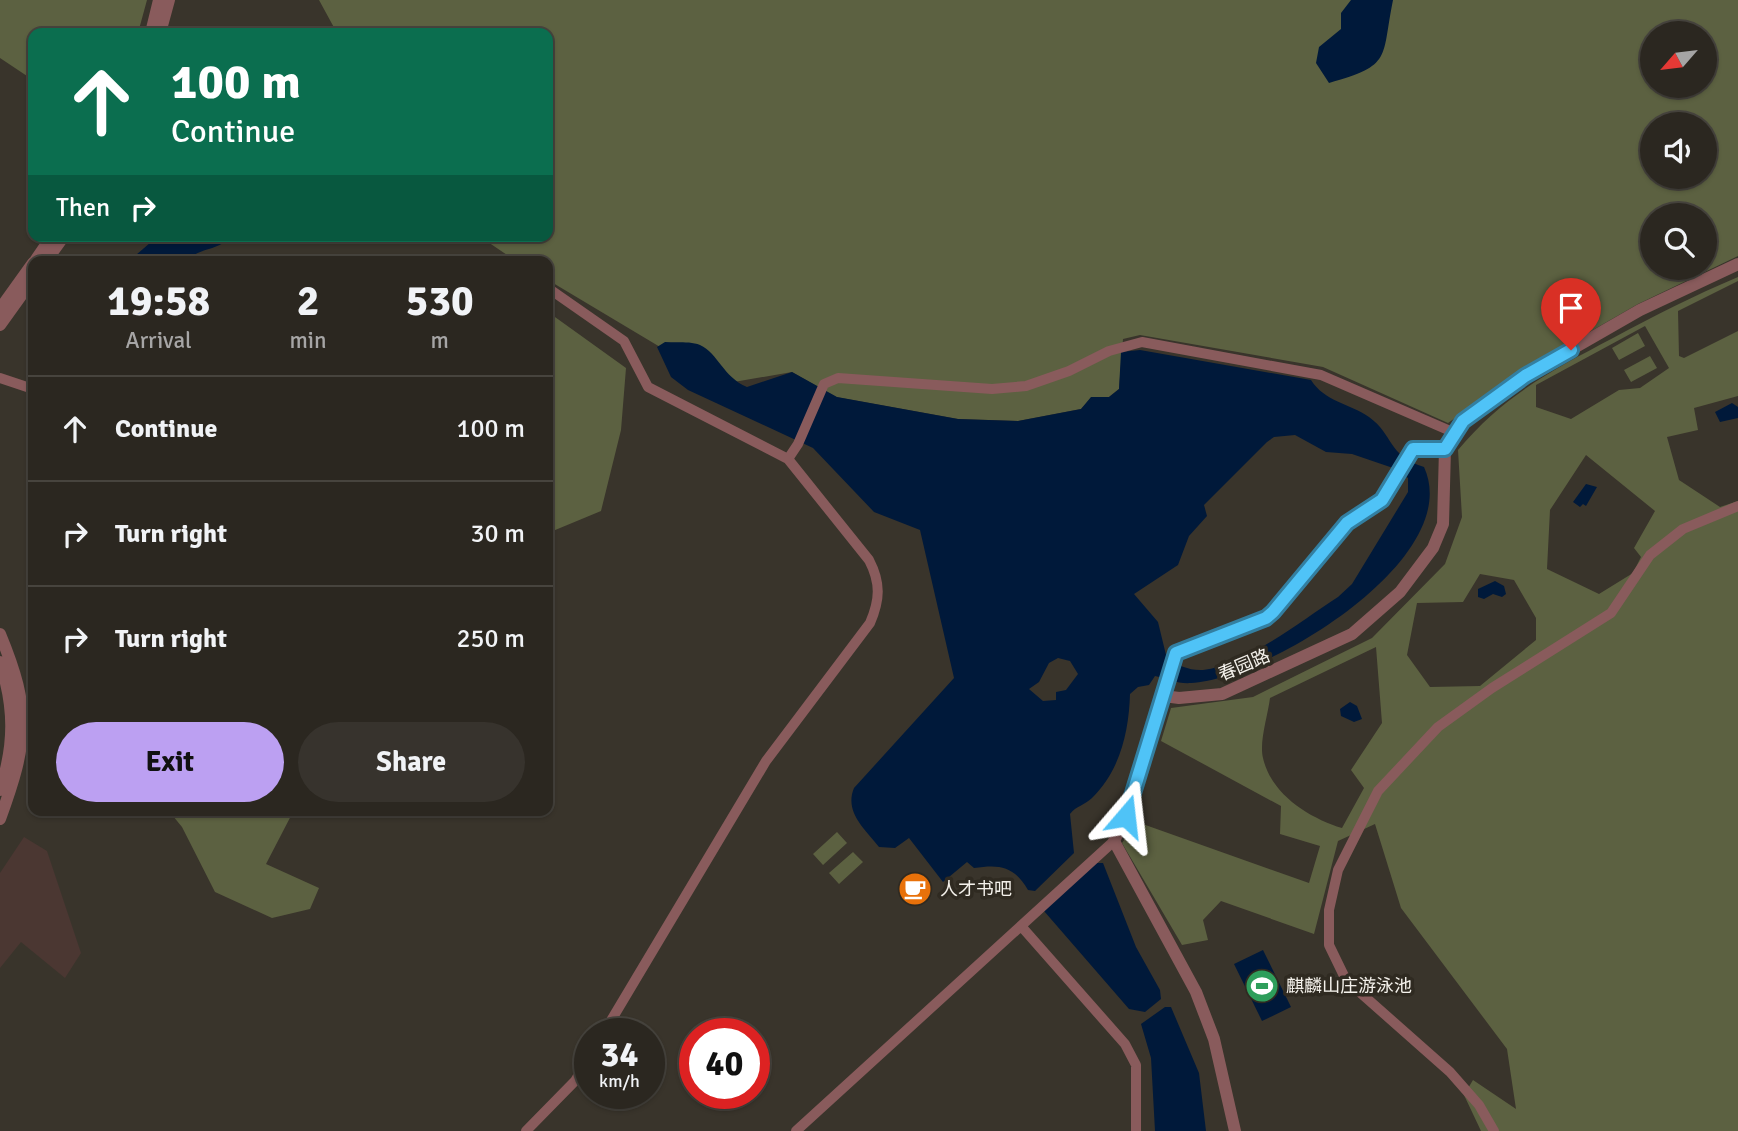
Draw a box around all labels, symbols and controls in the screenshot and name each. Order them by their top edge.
north arrow [1640,21,1717,98]
map controls [1640,21,1717,280]
text: 100 m [171,52,301,112]
icon: ahead [56,56,147,147]
text: Continue [171,112,295,151]
button: sound [1640,112,1717,189]
icon: right [124,189,162,227]
text: Then [56,192,110,224]
button: search [1640,203,1717,280]
text: 19:58 [107,276,210,327]
text: 2 [297,276,319,327]
text: 530 [406,276,474,327]
pin [1541,278,1601,350]
icon: arrive [1552,289,1590,327]
text: Arrival [126,326,192,355]
text: min [289,326,327,355]
text: m [431,326,449,355]
icon: ahead [56,410,94,448]
text: Continue [115,413,217,445]
text: 100 m [456,413,525,445]
icon: right [56,515,94,553]
text: Turn right [115,518,227,550]
text: 30 m [470,518,525,550]
icon: right [56,620,94,658]
text: Turn right [115,623,227,655]
text: 250 m [456,623,525,655]
street label: 春园路 [1215,644,1273,686]
button: Exit [56,722,284,802]
button: Share [298,722,525,802]
position arrow [1089,779,1163,853]
cafe icon: 人才书吧 [896,870,934,908]
place label: 人才书吧 [940,878,1012,900]
sports icon: 麒麟山庄游泳池 [1243,967,1281,1005]
place label: 麒麟山庄游泳池 [1286,975,1412,997]
speed limit sign: 40 [679,1018,770,1109]
text: 34 [601,1033,638,1076]
text: km/h [599,1070,640,1092]

